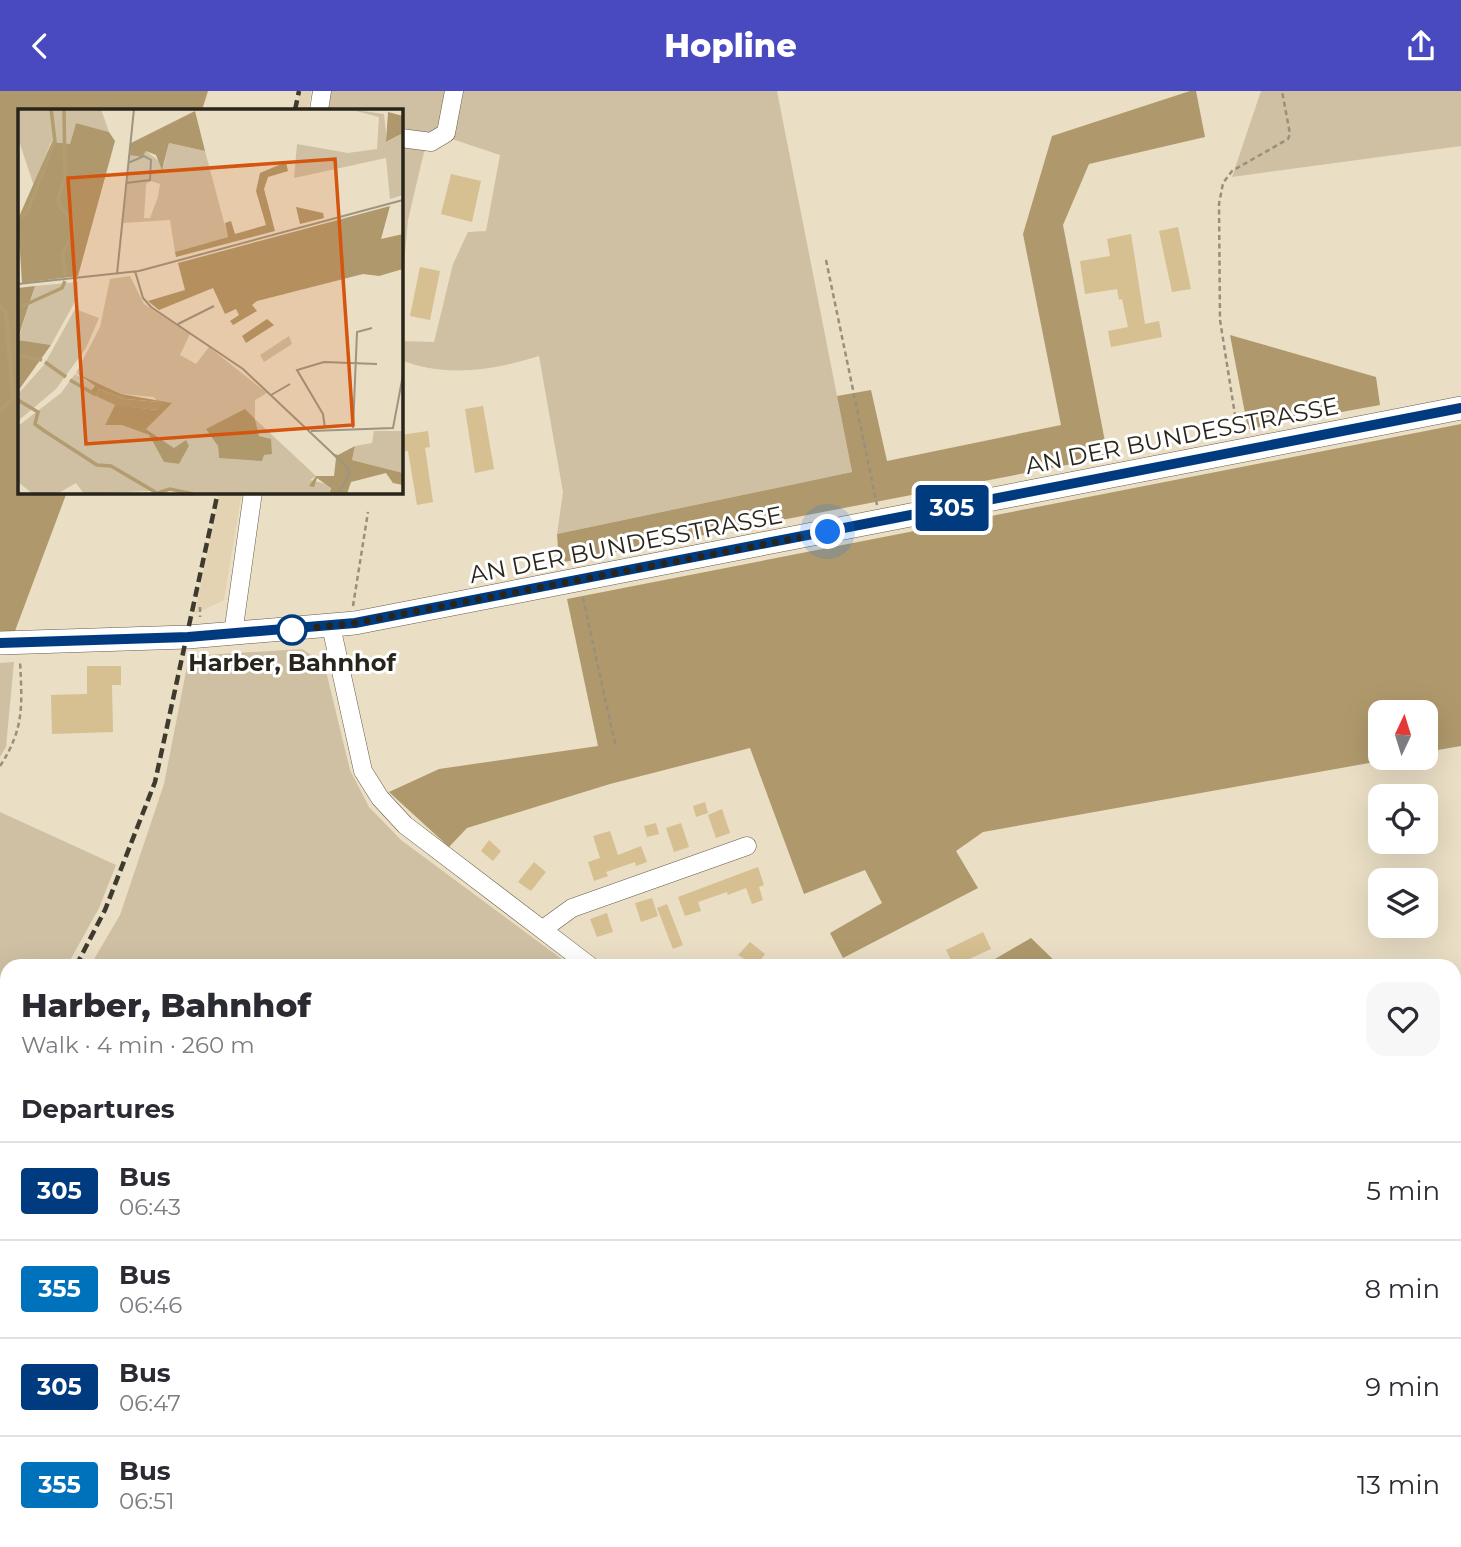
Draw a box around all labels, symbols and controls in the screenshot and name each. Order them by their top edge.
text: Hopline [664,26,797,65]
icon: back [21,27,59,65]
icon: share [1402,27,1440,65]
inset map [18,109,402,493]
street label: AN DER BUNDESSTRASSE [1023,391,1341,480]
line badge: 305 [912,485,992,531]
text: 305 [930,493,974,522]
street label: AN DER BUNDESSTRASSE [467,500,785,589]
your location [810,514,845,549]
marker: Harber, Bahnhof [277,615,307,645]
place label: Harber, Bahnhof [188,648,397,677]
north arrow [1368,700,1438,770]
map controls [1368,700,1438,938]
button: locate [1368,784,1438,854]
button: layers [1368,868,1438,938]
button: heart [1366,982,1440,1056]
text: Harber, Bahnhof [21,985,311,1025]
text: Walk · 4 min · 260 m [21,1031,255,1059]
text: Departures [21,1093,175,1125]
text: Bus [119,1161,171,1193]
text: 5 min [1366,1175,1440,1207]
text: 305 [37,1176,82,1205]
text: 06:43 [119,1193,181,1221]
text: Bus [119,1259,171,1291]
text: 8 min [1364,1273,1440,1305]
text: 355 [38,1274,81,1303]
text: 06:46 [119,1291,182,1319]
text: Bus [119,1357,171,1389]
text: 9 min [1365,1371,1440,1403]
text: 305 [37,1372,82,1401]
text: 06:47 [119,1389,181,1417]
text: Bus [119,1455,171,1487]
text: 13 min [1357,1469,1440,1501]
text: 355 [38,1470,81,1499]
text: 06:51 [119,1487,174,1515]

